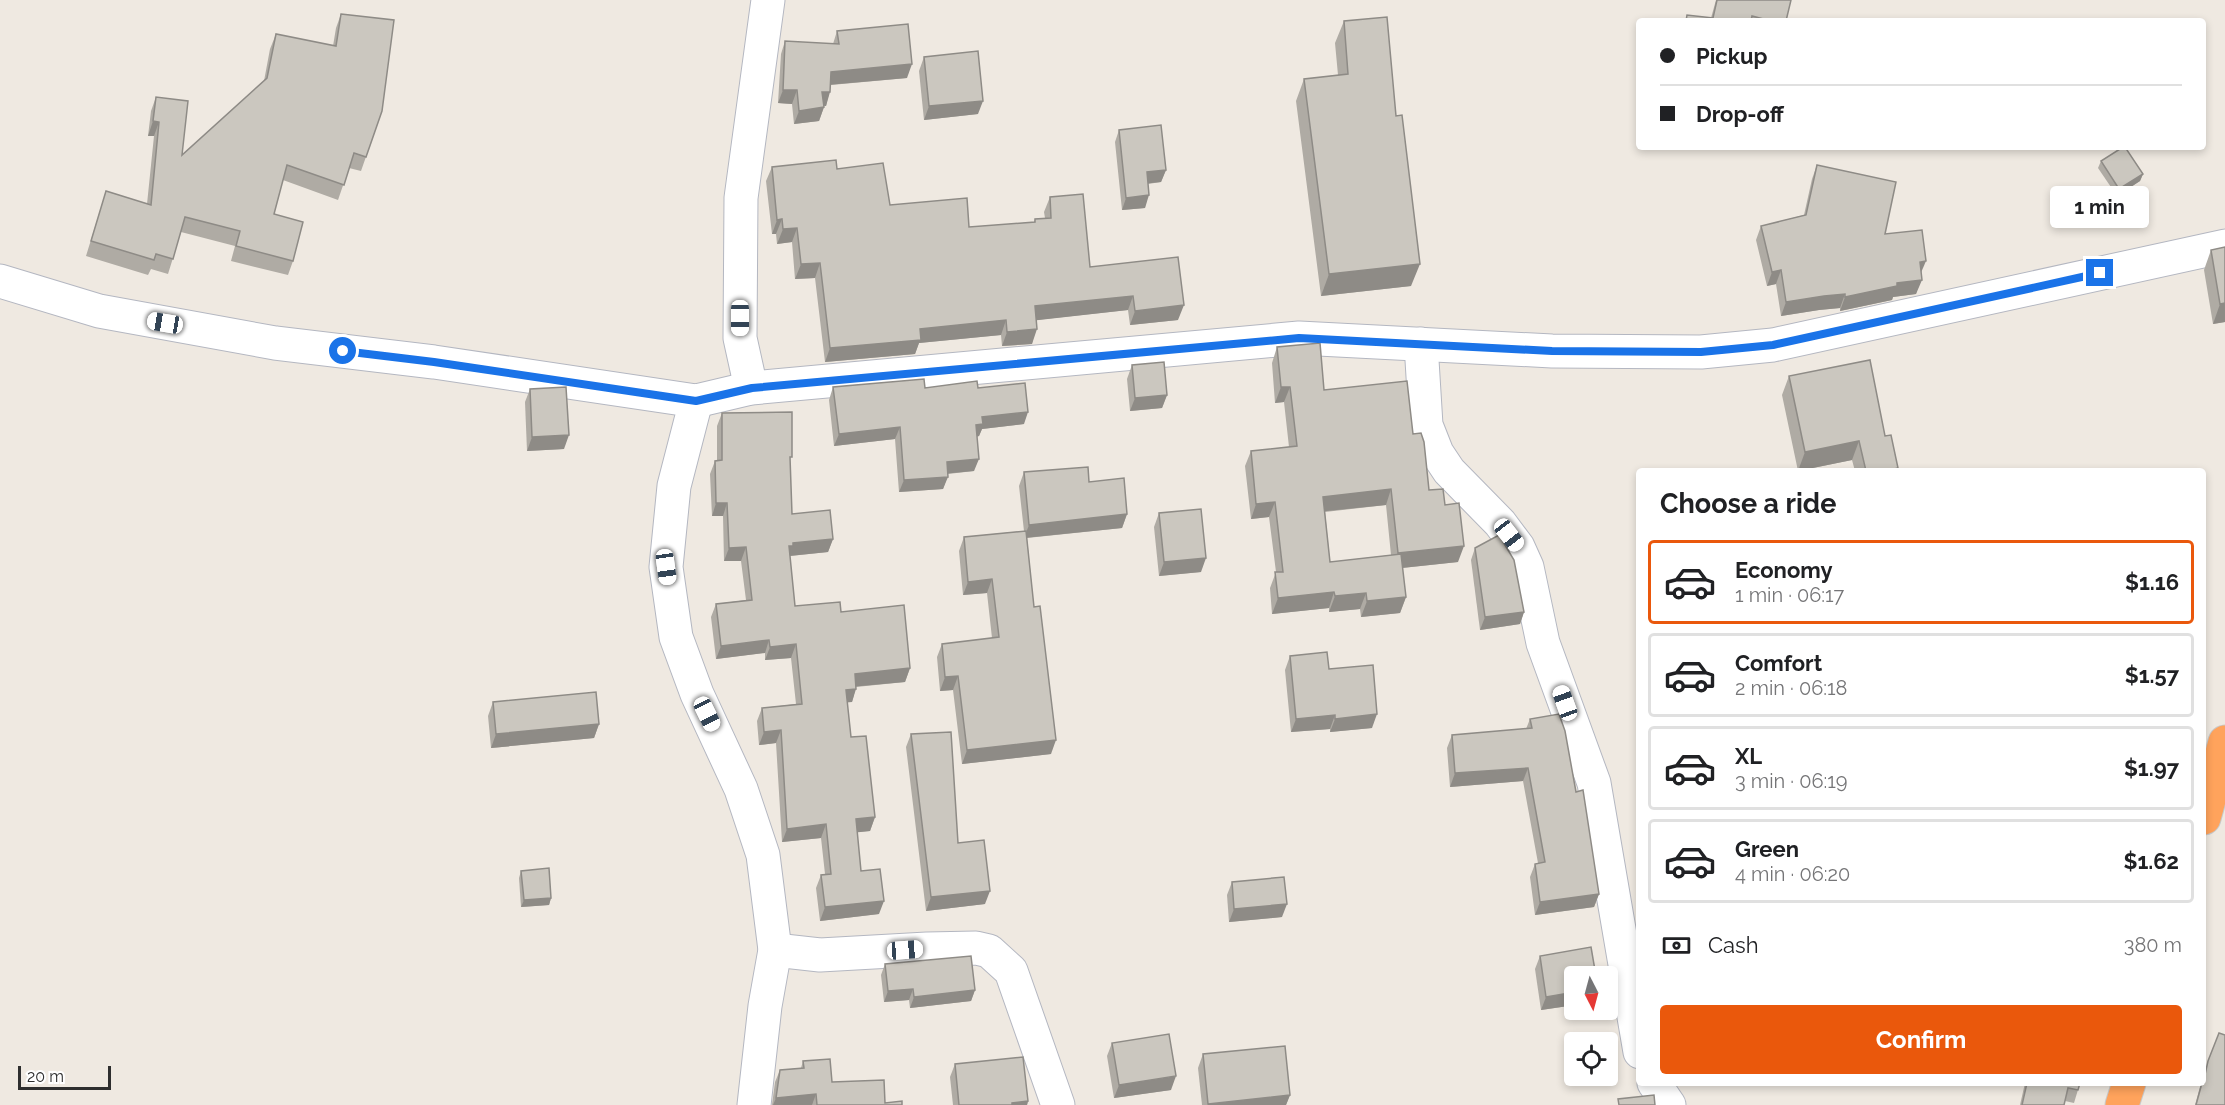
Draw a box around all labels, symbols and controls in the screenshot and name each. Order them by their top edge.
text: Pickup [1696,43,1768,69]
text: Drop-off [1696,101,1784,127]
callout: 1 min [2050,186,2150,228]
text: 1 min [2074,195,2125,219]
route end [2086,259,2113,286]
car [731,300,749,336]
car [146,311,184,335]
route start [329,337,356,364]
text: Choose a ride [1660,488,1836,519]
car [1491,515,1527,555]
car [655,548,677,586]
icon: car [1663,555,1717,609]
text: Economy [1735,557,1833,583]
text: $1.16 [2125,569,2179,595]
text: 1 min · 06:17 [1735,583,1844,607]
icon: car [1663,648,1717,702]
text: Comfort [1735,650,1822,676]
text: $1.57 [2125,662,2179,688]
text: 2 min · 06:18 [1735,676,1847,700]
car [1550,683,1580,723]
car [691,694,723,734]
icon: car [1663,741,1717,795]
text: XL [1735,743,1762,769]
text: $1.97 [2124,755,2179,781]
text: 3 min · 06:19 [1735,769,1848,793]
icon: car [1663,834,1717,888]
text: Green [1735,836,1799,862]
text: $1.62 [2123,848,2179,874]
text: 4 min · 06:20 [1735,862,1850,886]
icon: cash [1660,929,1693,962]
text: Cash [1708,932,1759,958]
text: 380 m [2124,933,2182,957]
car [886,940,924,960]
north arrow [1564,966,1618,1020]
map controls [1564,966,1618,1086]
button: Confirm [1660,1005,2182,1074]
button: locate [1564,1032,1618,1086]
scale bar [18,1063,111,1090]
text: 20 m [27,1067,64,1086]

